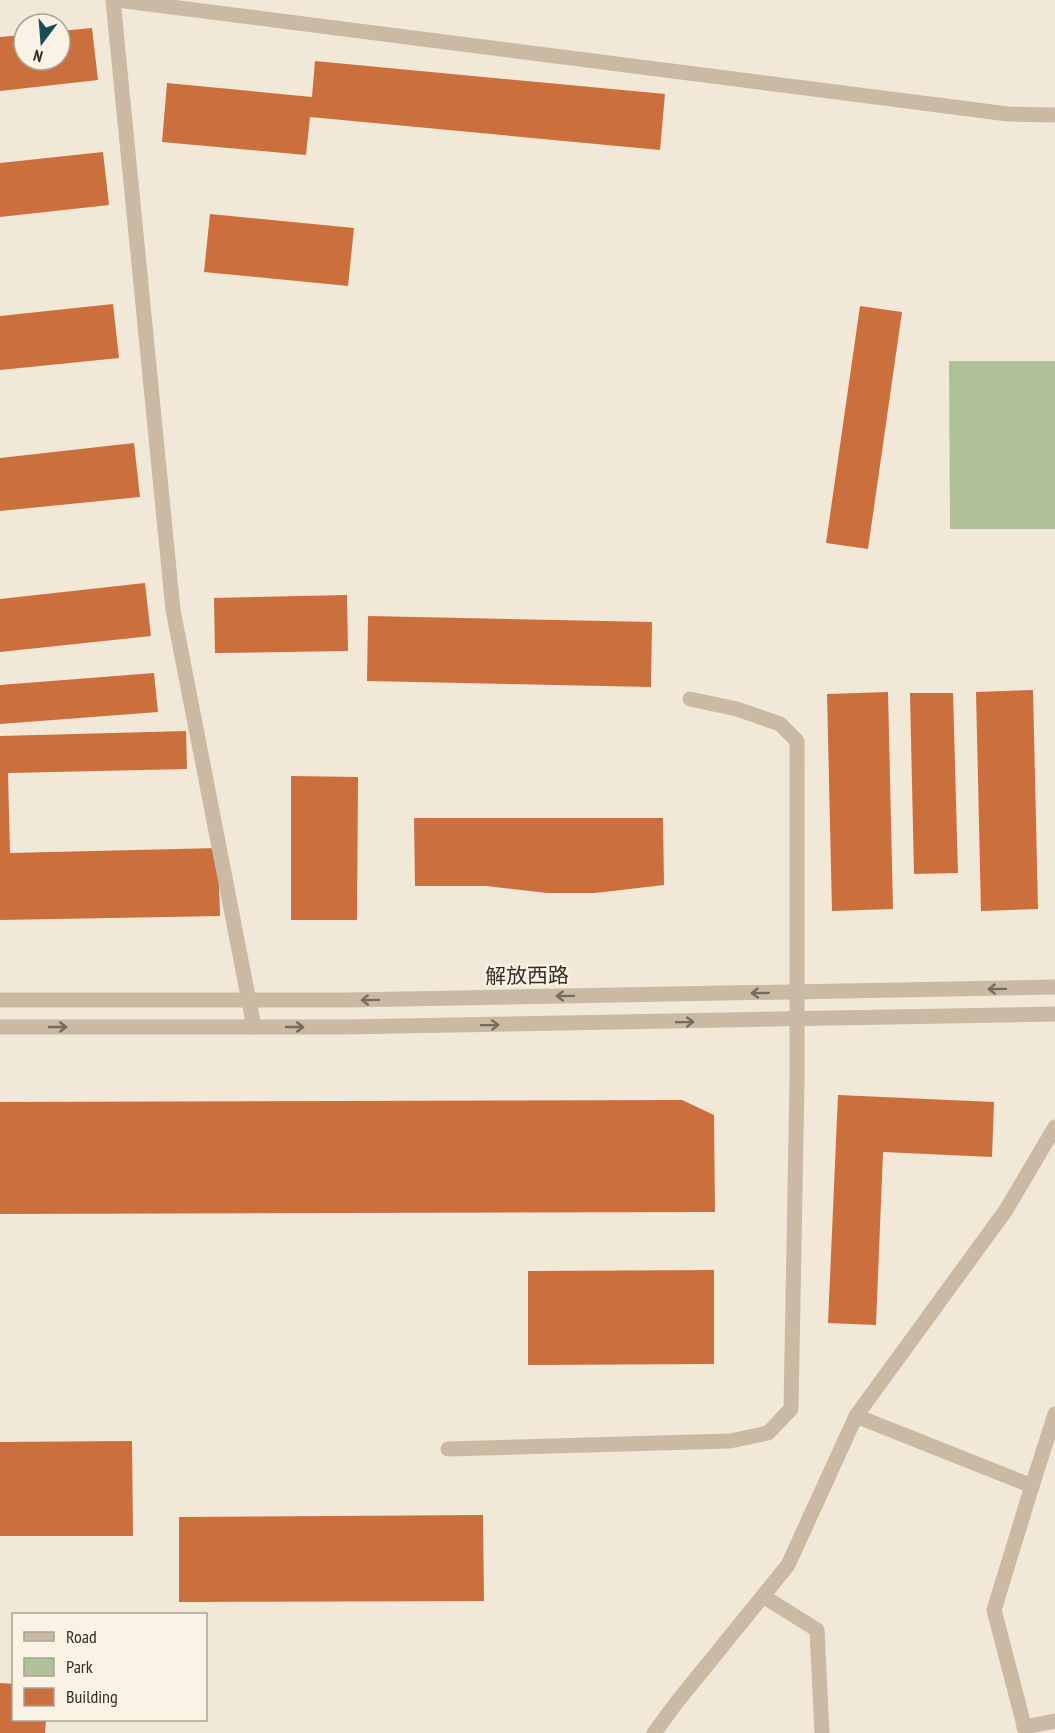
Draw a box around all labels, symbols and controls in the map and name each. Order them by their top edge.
north arrow [12,12,72,72]
text: N [31,46,45,67]
street label: 解放西路 [485,961,569,990]
one-way arrow [987,983,1007,994]
one-way arrow [750,987,770,999]
one-way arrow [555,991,575,1002]
one-way arrow [360,994,380,1006]
one-way arrow [675,1016,695,1028]
one-way arrow [480,1019,500,1031]
one-way arrow [48,1021,68,1033]
one-way arrow [285,1021,305,1033]
legend [12,1613,207,1721]
text: Road [66,1625,97,1648]
text: Park [66,1655,93,1678]
text: Building [66,1685,118,1708]

